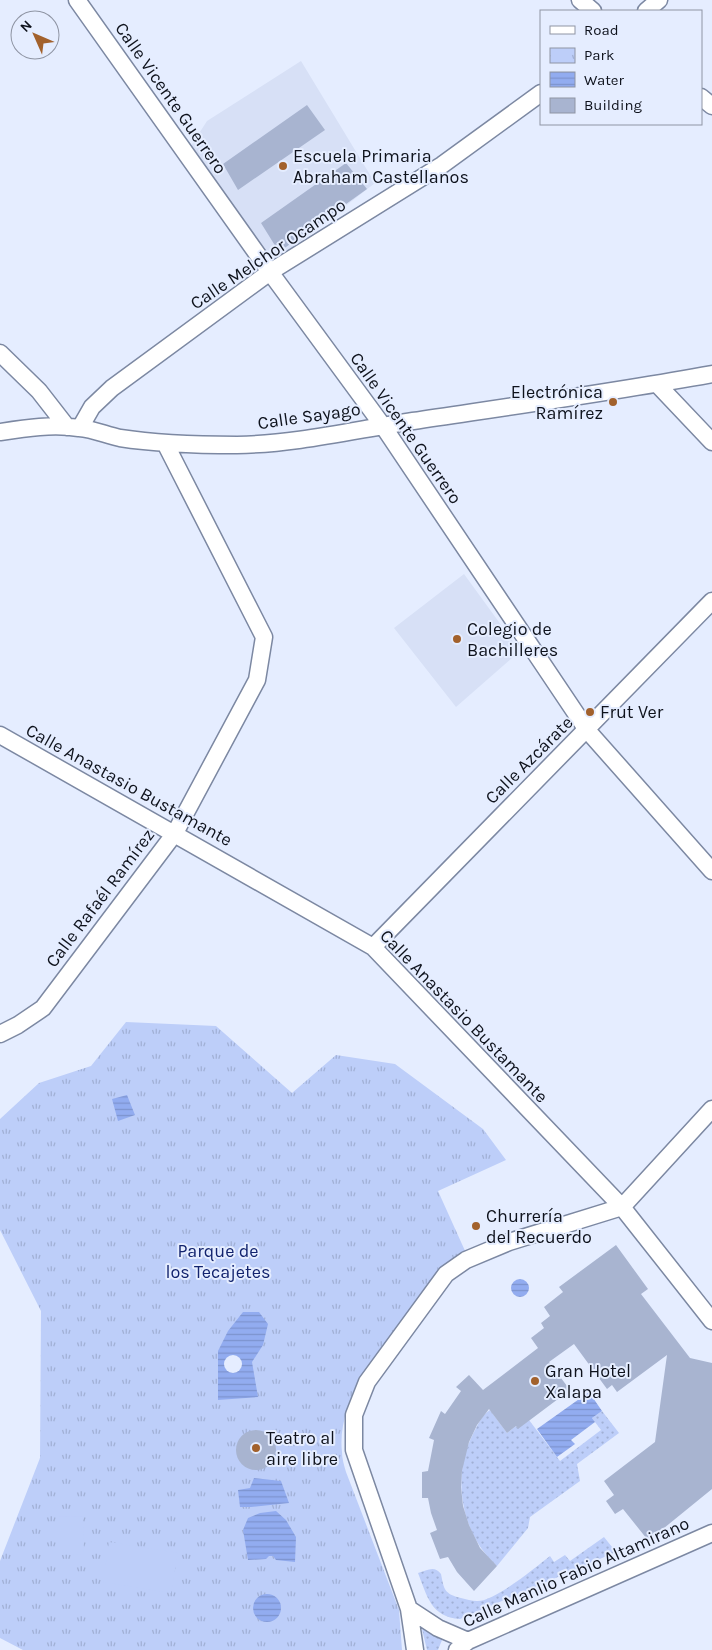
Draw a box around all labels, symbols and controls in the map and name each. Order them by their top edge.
north arrow [10,10,60,60]
legend [540,10,702,125]
text: N [17,17,36,36]
street label: Calle Vicente Guerrero [110,18,232,178]
text: Road [584,21,619,39]
text: Park [584,46,614,64]
text: Water [584,71,625,89]
text: Building [584,96,642,114]
place label: Escuela Primaria Abraham Castellanos [293,145,469,188]
marker: Escuela Primaria Abraham Castellanos [277,160,289,172]
street label: Calle Melchor Ocampo [186,194,350,314]
street label: Calle Vicente Guerrero [345,348,467,508]
place label: Electrónica Ramírez [511,381,603,424]
marker: Electrónica Ramírez [607,396,619,408]
street label: Calle Sayago [256,398,362,434]
place label: Colegio de Bachilleres [467,618,558,661]
marker: Colegio de Bachilleres [451,633,463,645]
place label: Frut Ver [600,701,664,723]
marker: Frut Ver [584,706,596,718]
street label: Calle Azcárate [481,712,577,808]
street label: Calle Anastasio Bustamante [22,719,236,851]
street label: Calle Rafaél Ramírez [41,824,159,972]
street label: Calle Anastasio Bustamante [375,925,553,1107]
place label: Churrería del Recuerdo [486,1205,592,1248]
marker: Churrería del Recuerdo [470,1220,482,1232]
park label: Parque de los Tecajetes [165,1240,271,1283]
place label: Gran Hotel Xalapa [545,1360,631,1403]
marker: Gran Hotel Xalapa [529,1375,541,1387]
place label: Teatro al aire libre [266,1427,338,1470]
marker: Teatro al aire libre [250,1442,262,1454]
street label: Calle Manlio Fabio Altamirano [459,1512,693,1632]

